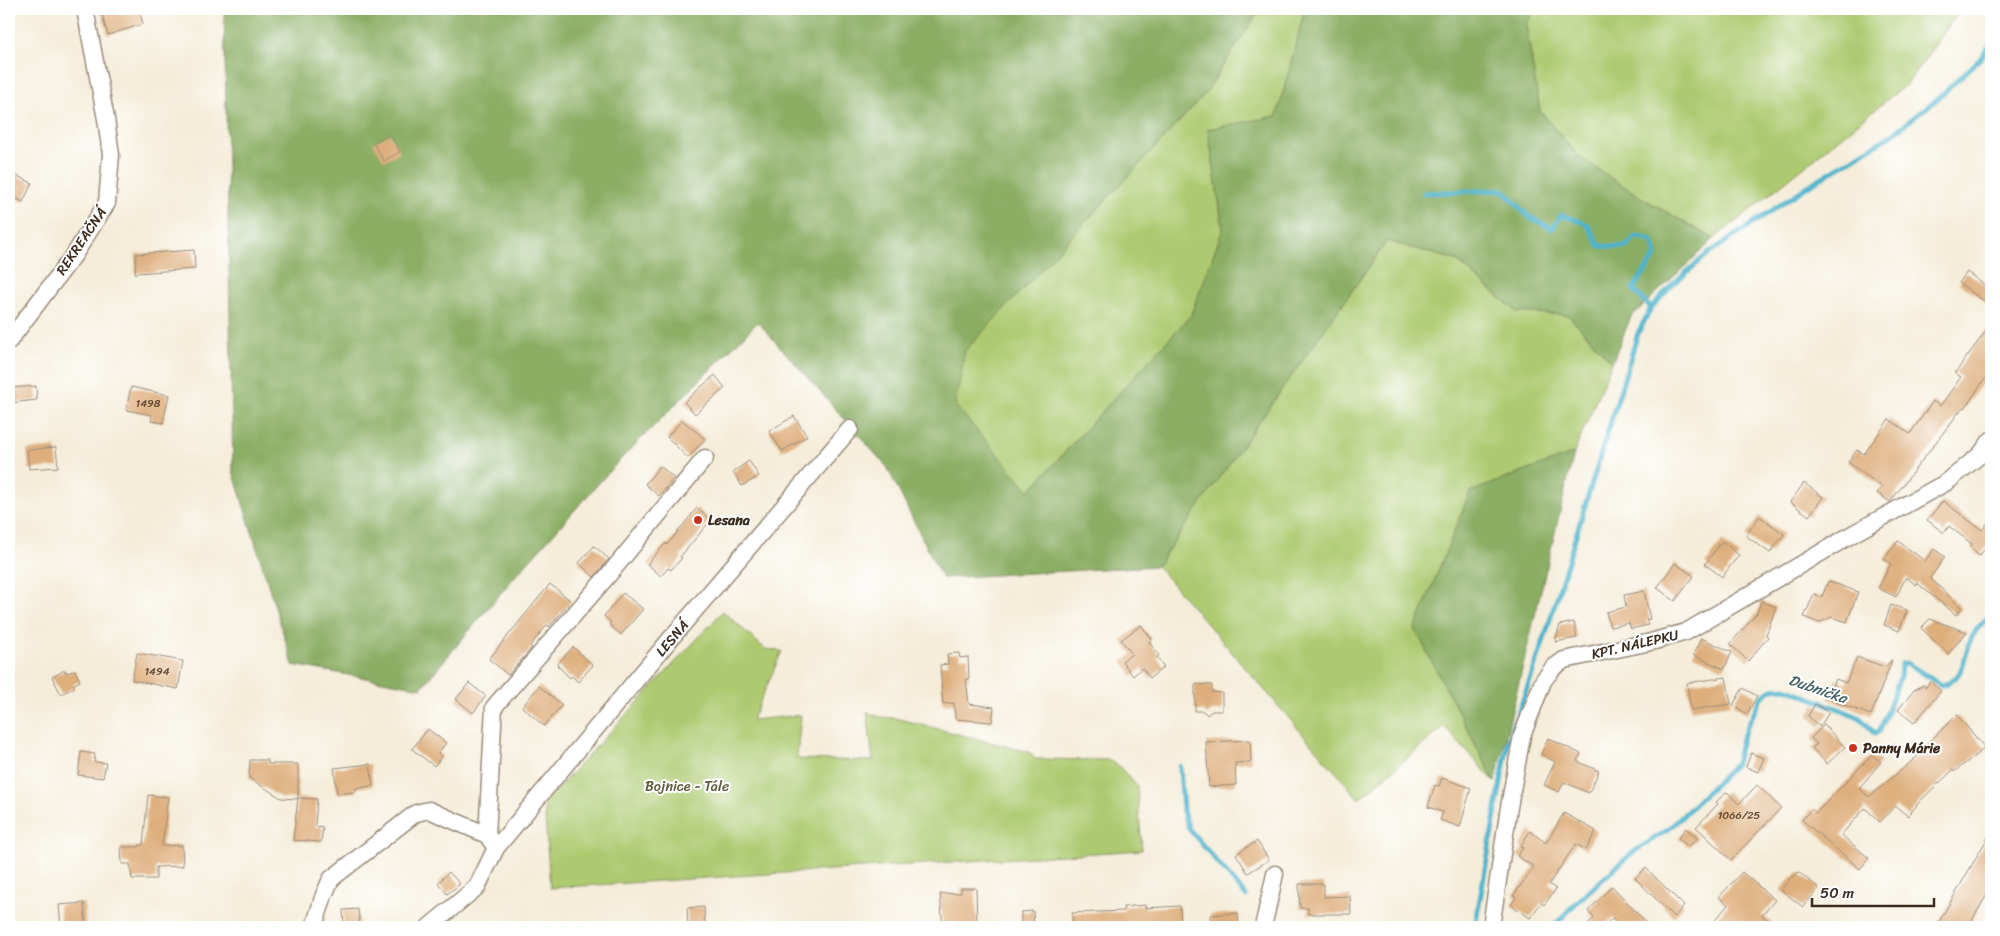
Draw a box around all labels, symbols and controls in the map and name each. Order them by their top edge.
street label: REKREAČNÁ [49,201,114,280]
house number: 1498 [136,394,161,413]
place label: Lesana [708,508,751,533]
marker: Lesana [692,514,704,526]
street label: LESNÁ [649,613,697,662]
street label: KPT. NÁLEPKU [1589,622,1681,667]
house number: 1494 [144,662,170,681]
water label: Dubnička [1785,667,1852,712]
place label: Panny Márie [1863,736,1941,761]
marker: Panny Márie [1847,742,1859,754]
park label: Bojnice - Tále [645,774,729,799]
house number: 1066/25 [1718,806,1761,825]
scale bar [1812,876,1935,908]
text: 50 m [1820,880,1855,906]

